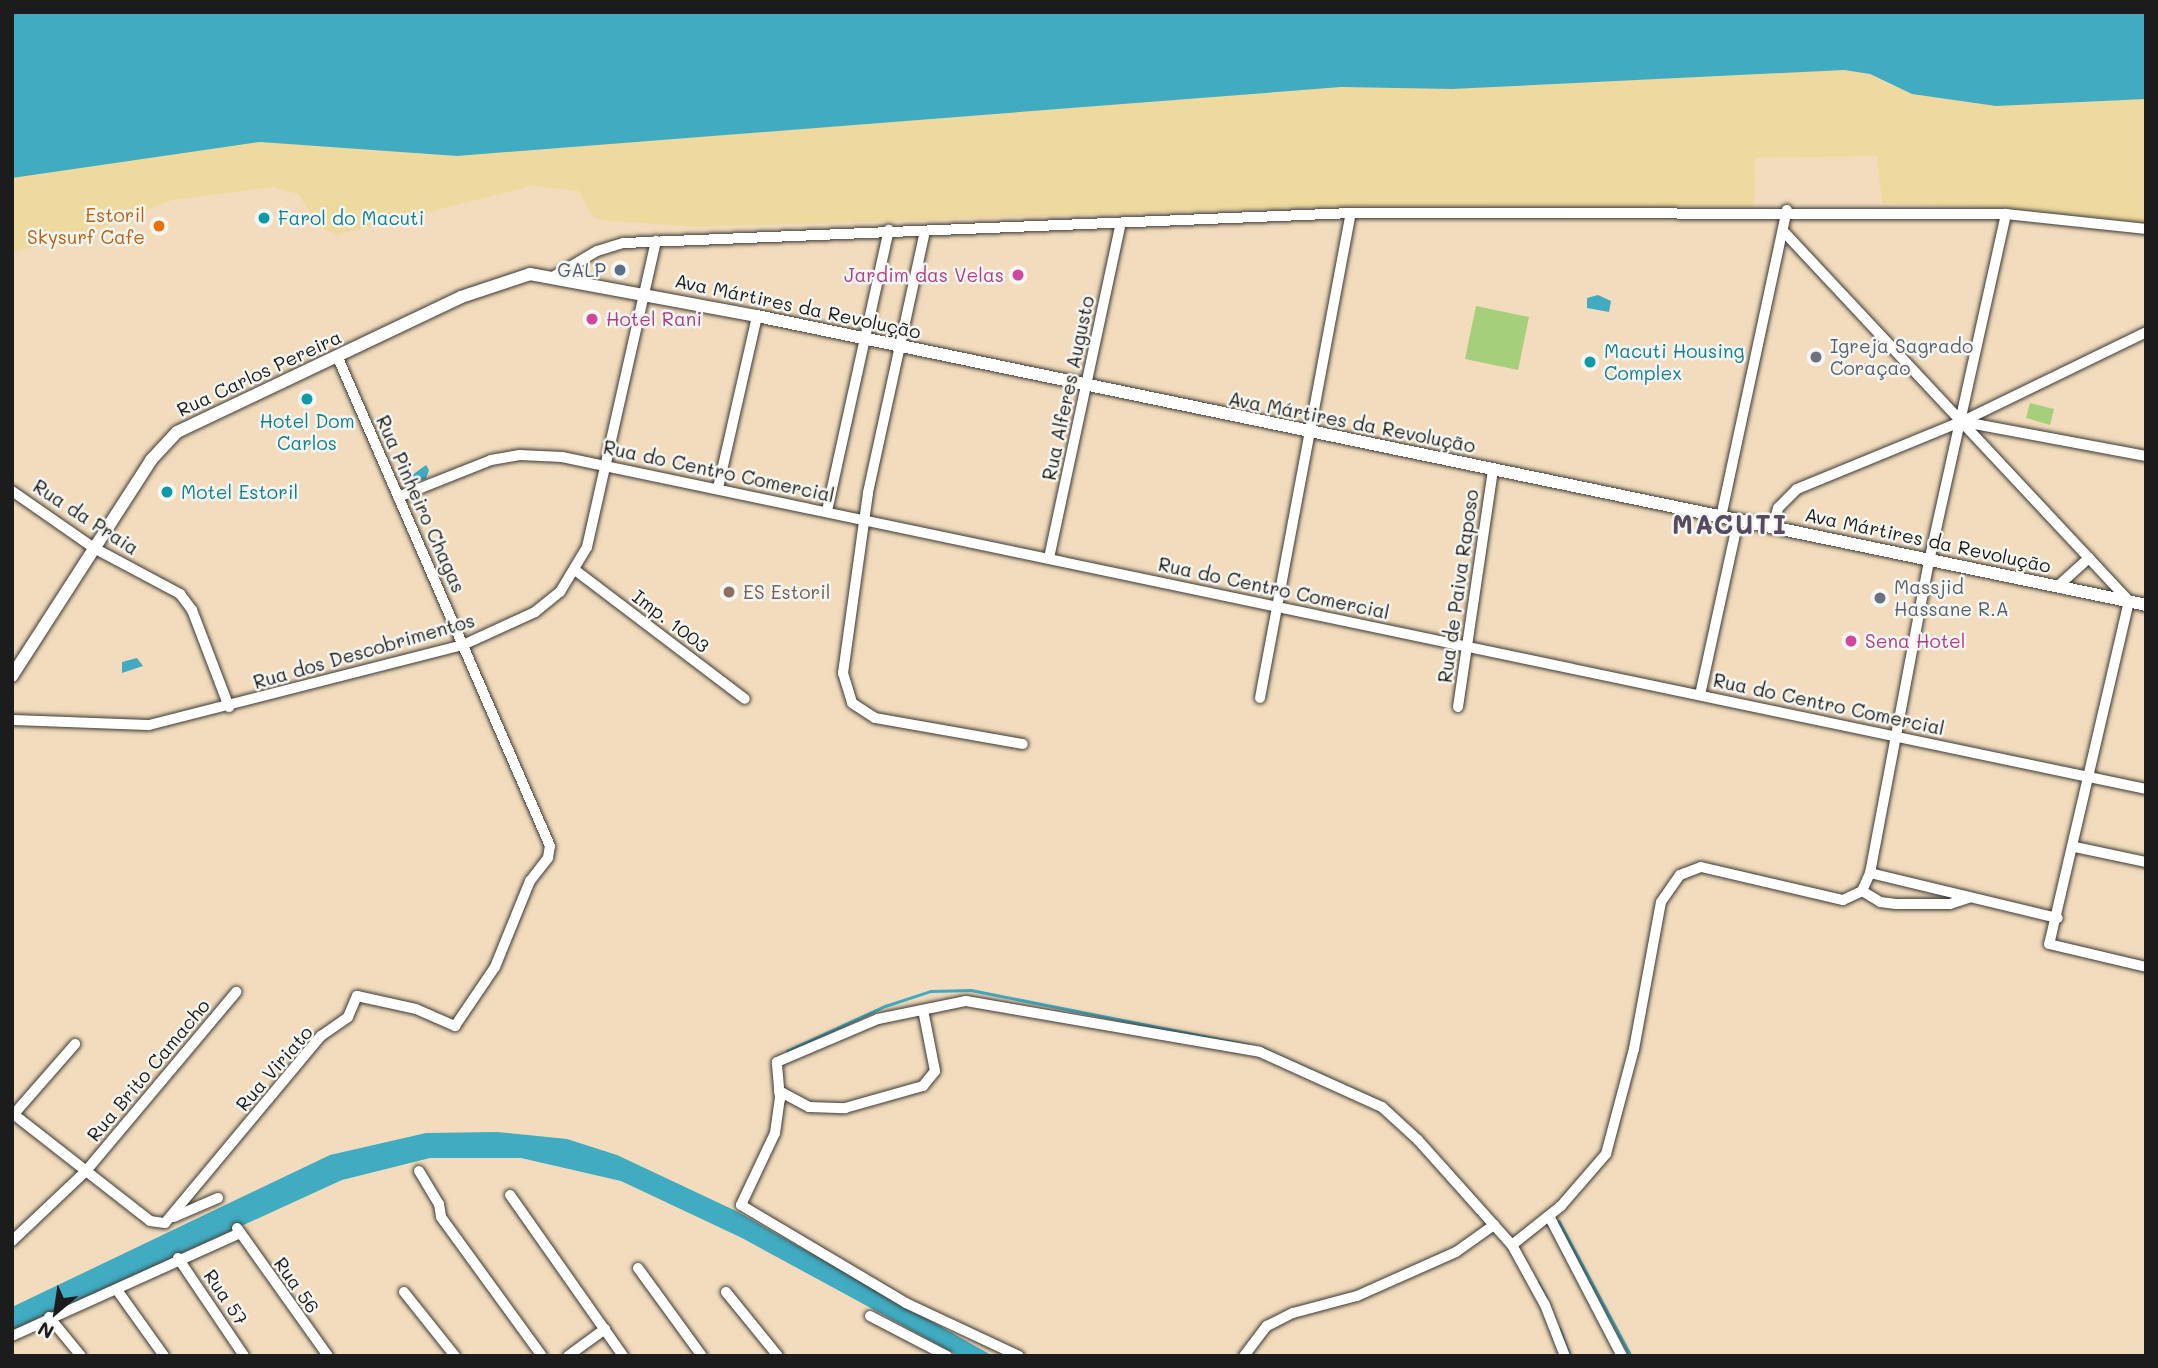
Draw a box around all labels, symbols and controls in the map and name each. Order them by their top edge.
place label: Estoril Skysurf Cafe [27,204,145,248]
place label: Farol do Macuti [278,207,424,229]
marker: Farol do Macuti [256,210,272,226]
marker: Estoril Skysurf Cafe [151,218,167,234]
place label: GALP [557,259,606,281]
marker: GALP [612,262,628,278]
place label: Jardim das Velas [844,264,1004,286]
marker: Jardim das Velas [1010,267,1026,283]
street label: Ava Mártires da Revolução [673,269,923,343]
street label: Rua Alferes Augusto [1037,294,1099,482]
place label: Hotel Rani [606,308,702,330]
marker: Hotel Rani [584,311,600,327]
street label: Rua Carlos Pereira [173,325,345,421]
place label: Igreja Sagrado Coraçao [1830,335,1973,379]
place label: Macuti Housing Complex [1604,340,1745,384]
marker: Igreja Sagrado Coraçao [1808,349,1824,365]
marker: Macuti Housing Complex [1582,354,1598,370]
street label: Ava Mártires da Revolução [1227,387,1477,457]
marker: Hotel Dom Carlos [299,391,315,407]
place label: Hotel Dom Carlos [259,410,355,454]
street label: Rua Pinheiro Chagas [372,412,470,596]
street label: Rua do Centro Comercial [601,435,837,507]
street label: Rua da Praia [29,474,143,560]
place label: Motel Estoril [181,481,298,503]
marker: Motel Estoril [159,484,175,500]
street label: Rua de Paiva Raposo [1433,488,1483,684]
street label: Ava Mártires da Revolução [1803,503,2053,577]
district label: MACUTI [1673,509,1787,541]
street label: Rua do Centro Comercial [1156,552,1392,624]
place label: Massjid Hassane R.A [1894,576,2009,620]
place label: ES Estoril [743,581,831,603]
marker: ES Estoril [721,584,737,600]
street label: Imp. 1003 [628,585,714,657]
marker: Massjid Hassane R.A [1872,590,1888,606]
street label: Rua dos Descobrimentos [251,608,477,694]
place label: Sena Hotel [1865,630,1966,652]
marker: Sena Hotel [1843,633,1859,649]
street label: Rua do Centro Comercial [1711,668,1947,740]
street label: Rua Brito Camacho [82,994,214,1146]
street label: Rua Viriato [231,1021,317,1115]
street label: Rua 56 [270,1253,324,1317]
street label: Rua 57 [199,1265,253,1329]
north arrow [21,1277,91,1347]
text: N [33,1316,58,1345]

